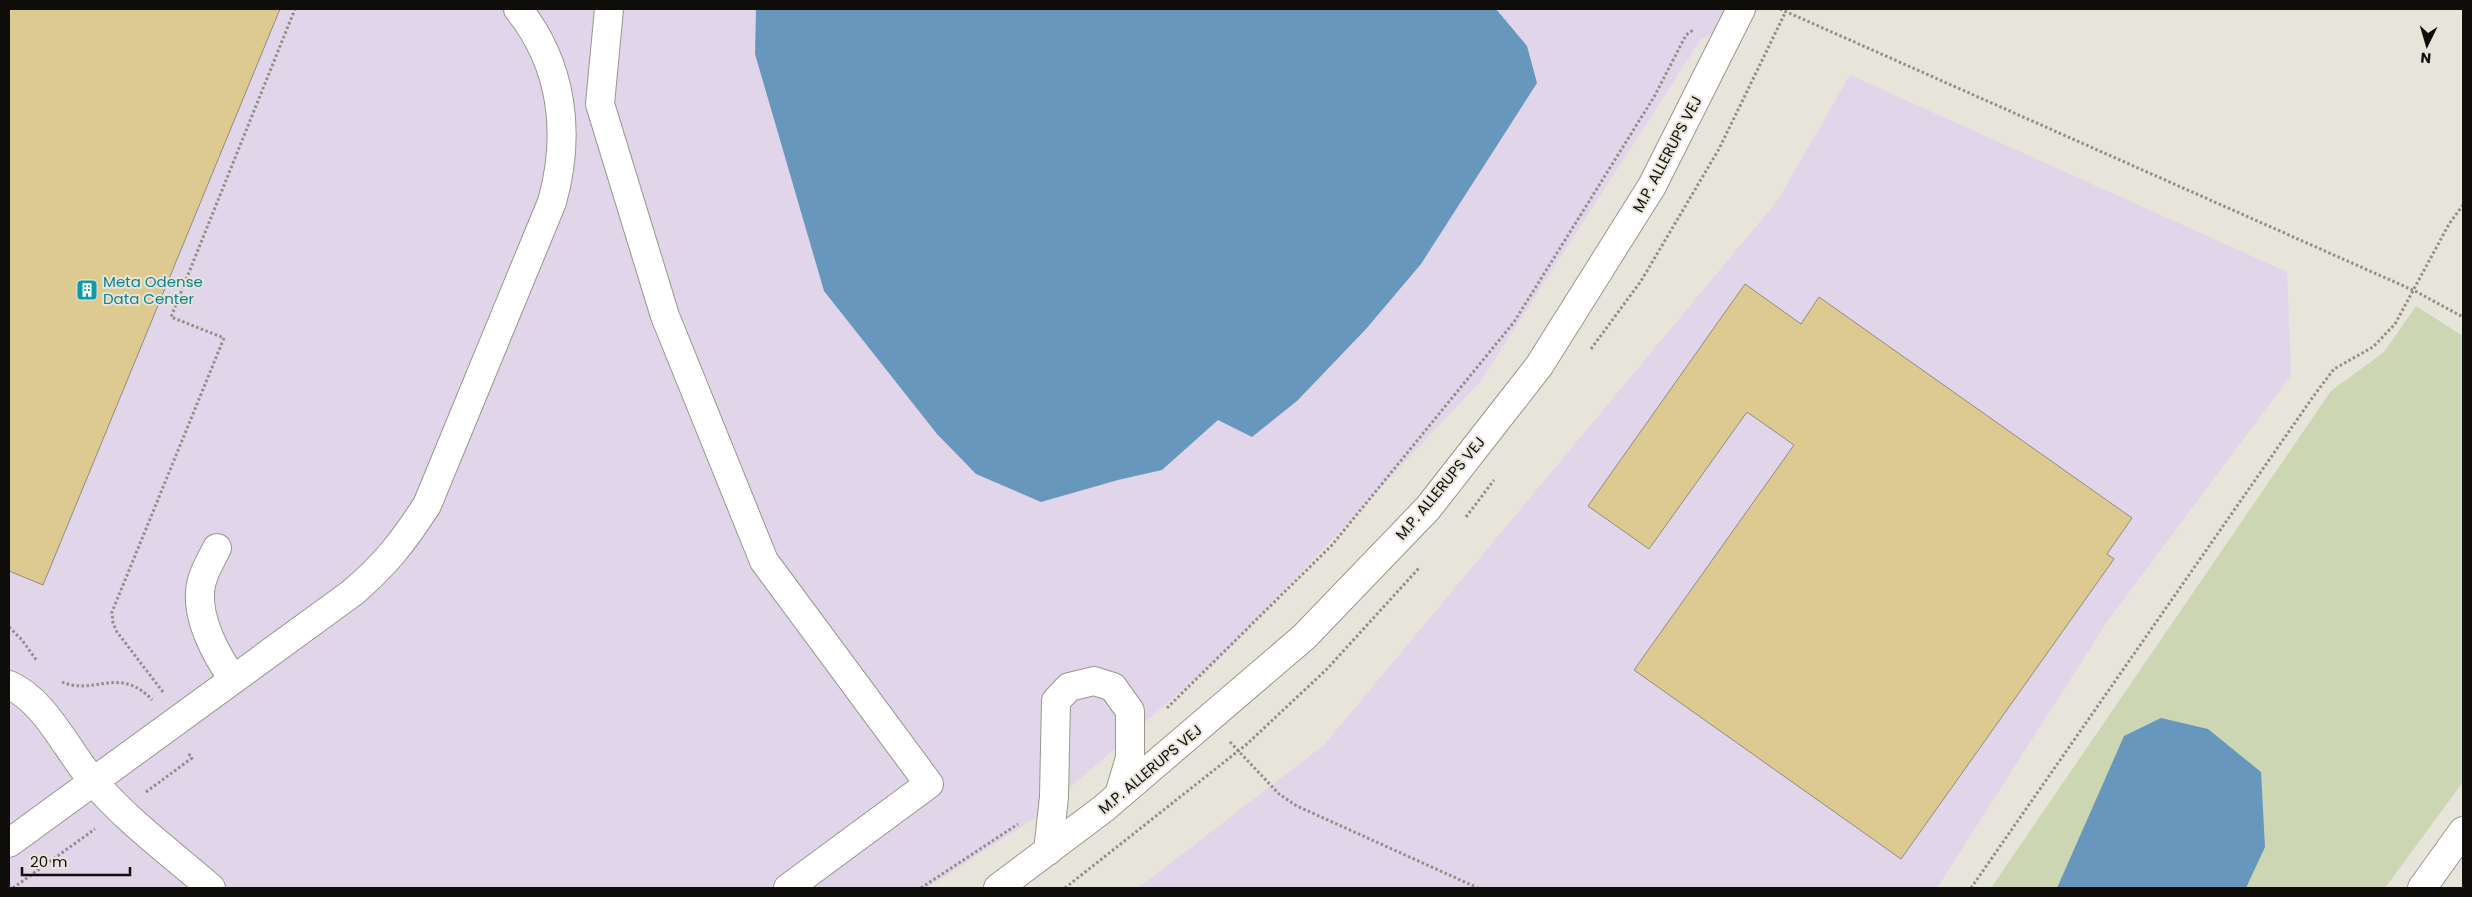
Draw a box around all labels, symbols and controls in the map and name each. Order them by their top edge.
north arrow [2402,20,2452,70]
text: N [2420,48,2432,68]
street label: M.P. ALLERUPS VEJ [1627,92,1707,216]
place label: Meta Odense Data Center [103,271,203,309]
building icon: Meta Odense Data Center [75,278,99,302]
street label: M.P. ALLERUPS VEJ [1390,432,1490,544]
street label: M.P. ALLERUPS VEJ [1094,719,1206,819]
scale bar [22,844,130,876]
text: 20 m [30,851,68,872]

